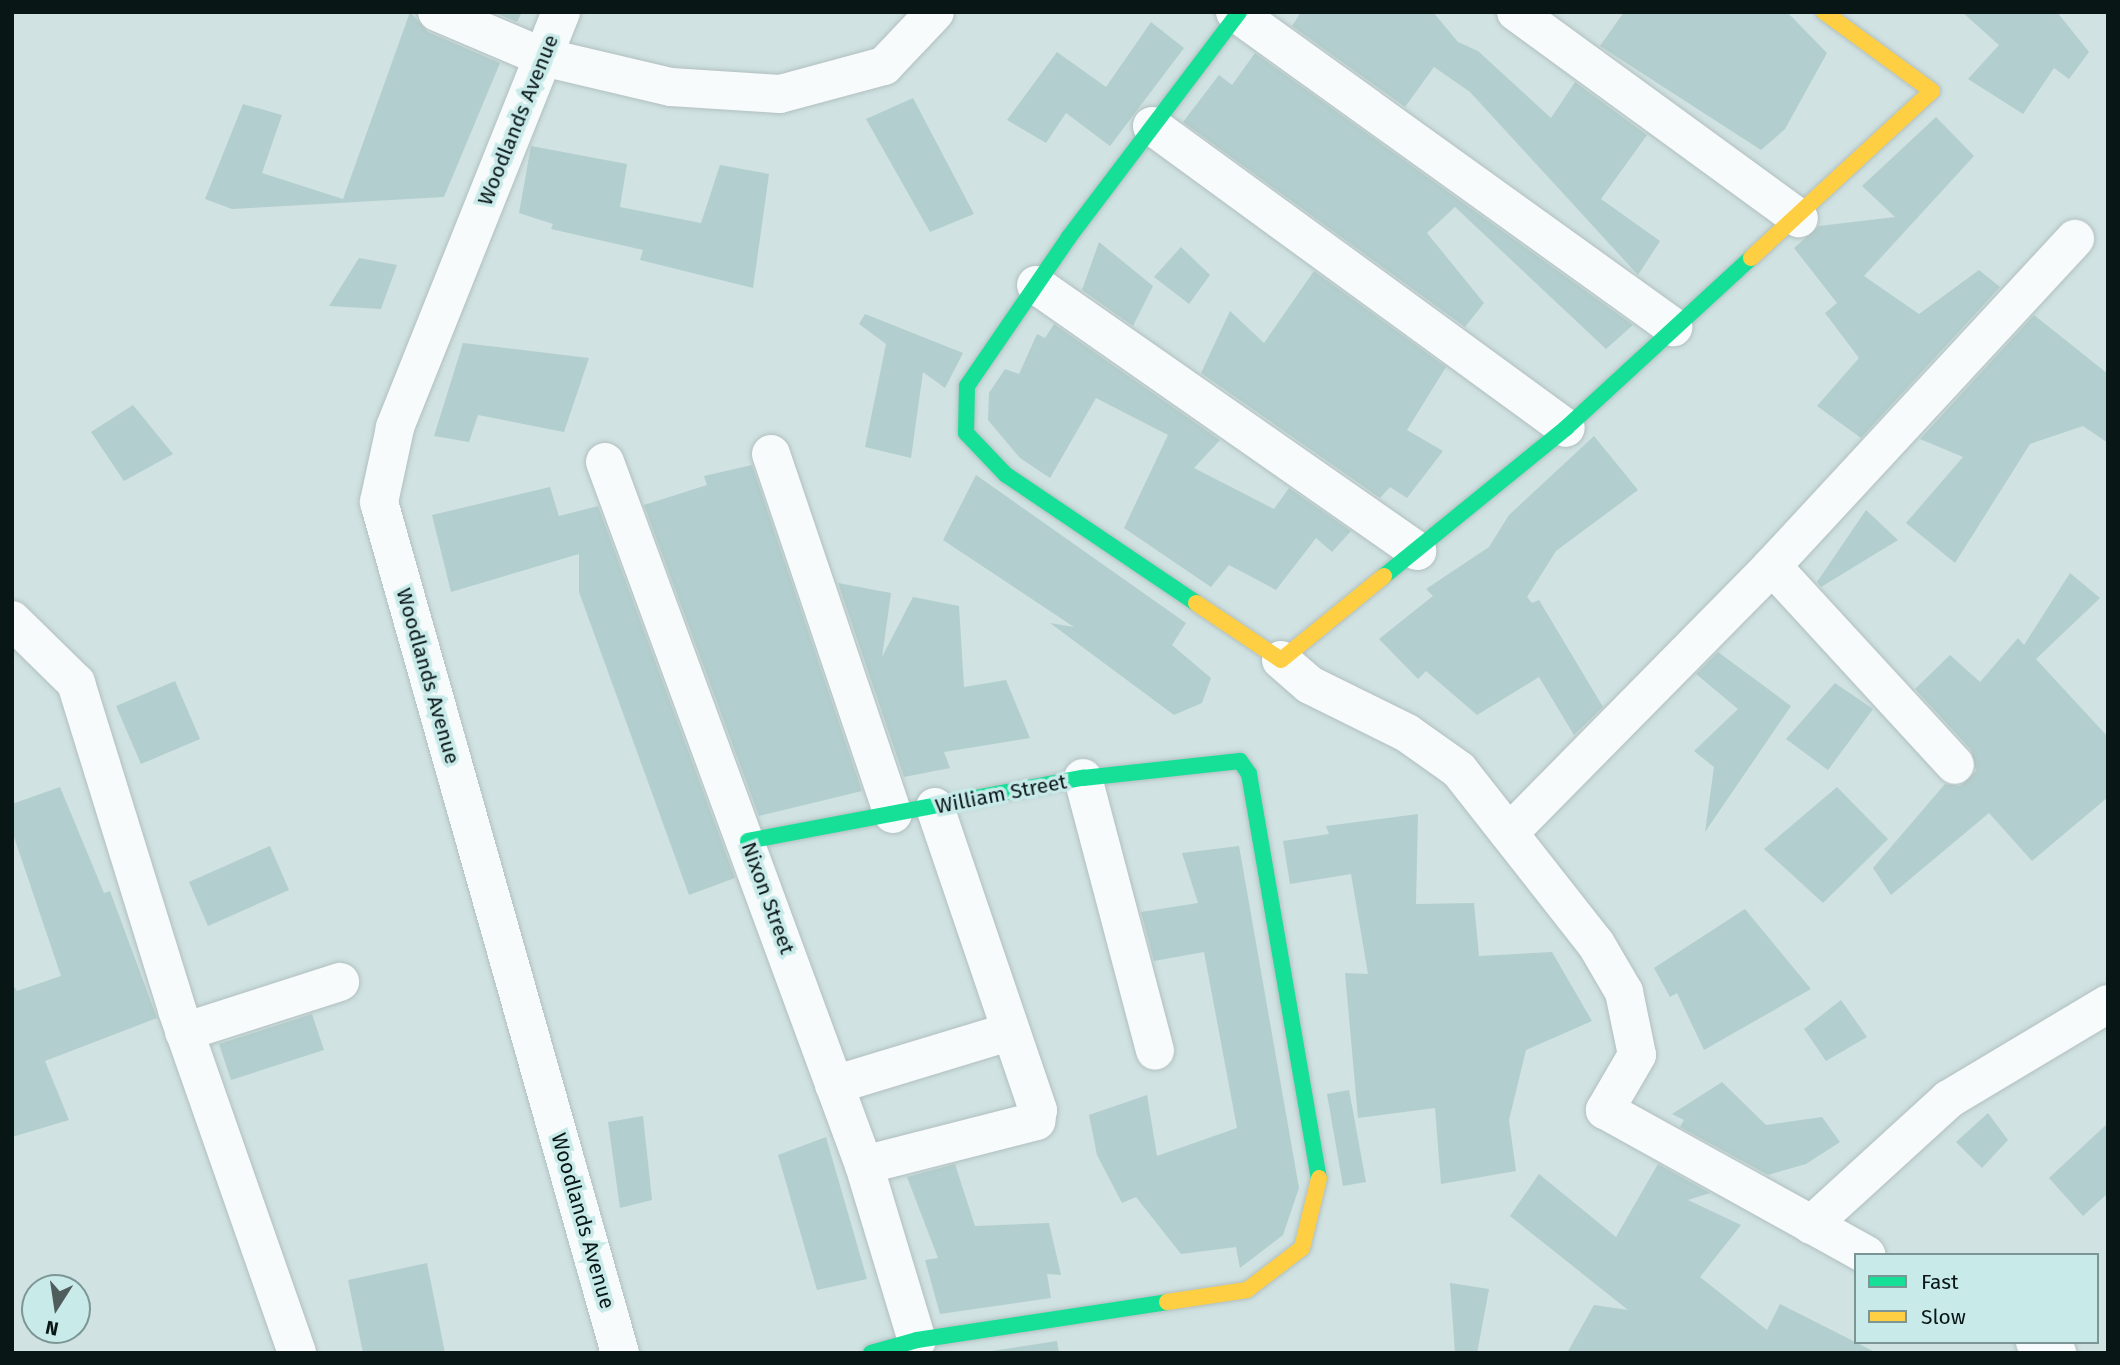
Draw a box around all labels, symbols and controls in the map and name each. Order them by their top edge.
street label: Woodlands Avenue [472,31,564,209]
street label: Woodlands Avenue [391,585,465,767]
street label: William Street [933,769,1069,819]
street label: Nixon Street [736,839,800,957]
street label: Woodlands Avenue [546,1130,620,1312]
legend [1854,1253,2099,1344]
text: Fast [1921,1269,1959,1295]
north arrow [21,1274,91,1344]
text: Slow [1921,1304,1966,1330]
text: N [43,1316,61,1341]

